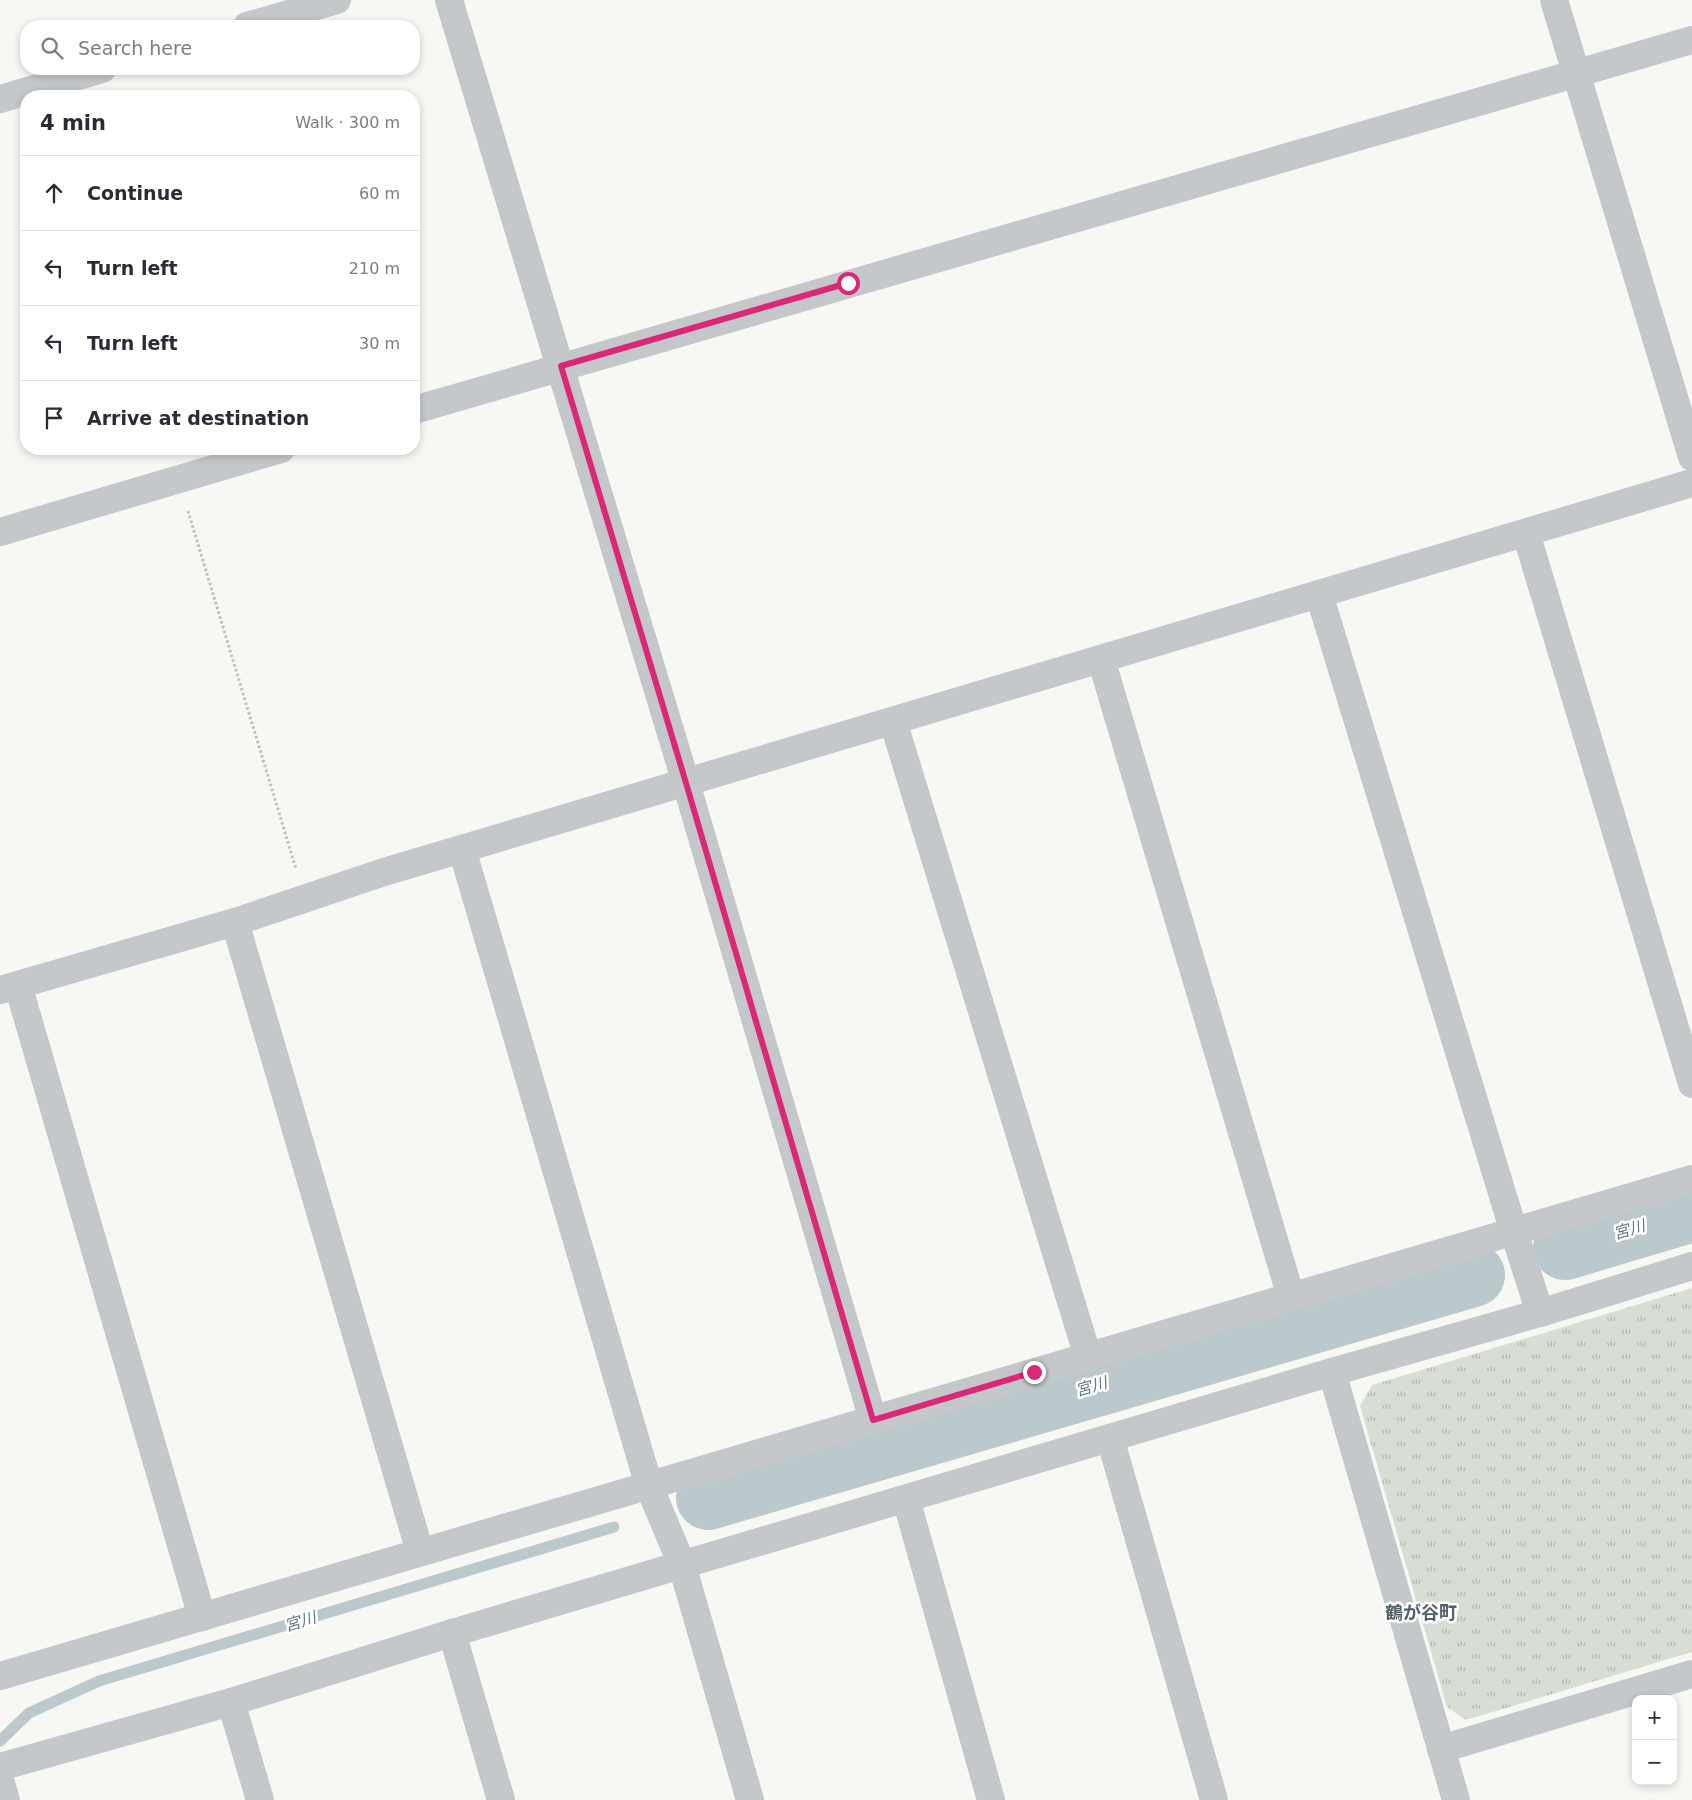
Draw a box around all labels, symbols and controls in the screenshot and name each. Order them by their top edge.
search box [20,20,420,75]
icon: search [38,34,66,62]
text: Search here [78,37,192,59]
text: 4 min [40,111,106,135]
text: Walk · 300 m [295,113,400,132]
icon: ahead [40,179,68,207]
text: Continue [87,182,183,204]
text: 60 m [359,184,400,203]
icon: left [40,254,68,282]
text: Turn left [87,257,178,279]
text: 210 m [349,259,400,278]
route start [837,272,860,295]
icon: left [40,329,68,357]
text: Turn left [87,332,178,354]
text: 30 m [359,334,400,353]
icon: arrive [40,404,68,432]
text: Arrive at destination [87,407,309,429]
water label: 宮川 [1611,1215,1649,1243]
route end [1023,1361,1046,1384]
water label: 宮川 [1073,1372,1111,1400]
district label: 鶴が谷町 [1385,1602,1457,1623]
water label: 宮川 [282,1607,320,1635]
map controls [1632,1695,1677,1785]
button: + [1632,1695,1677,1740]
button: − [1632,1740,1677,1785]

